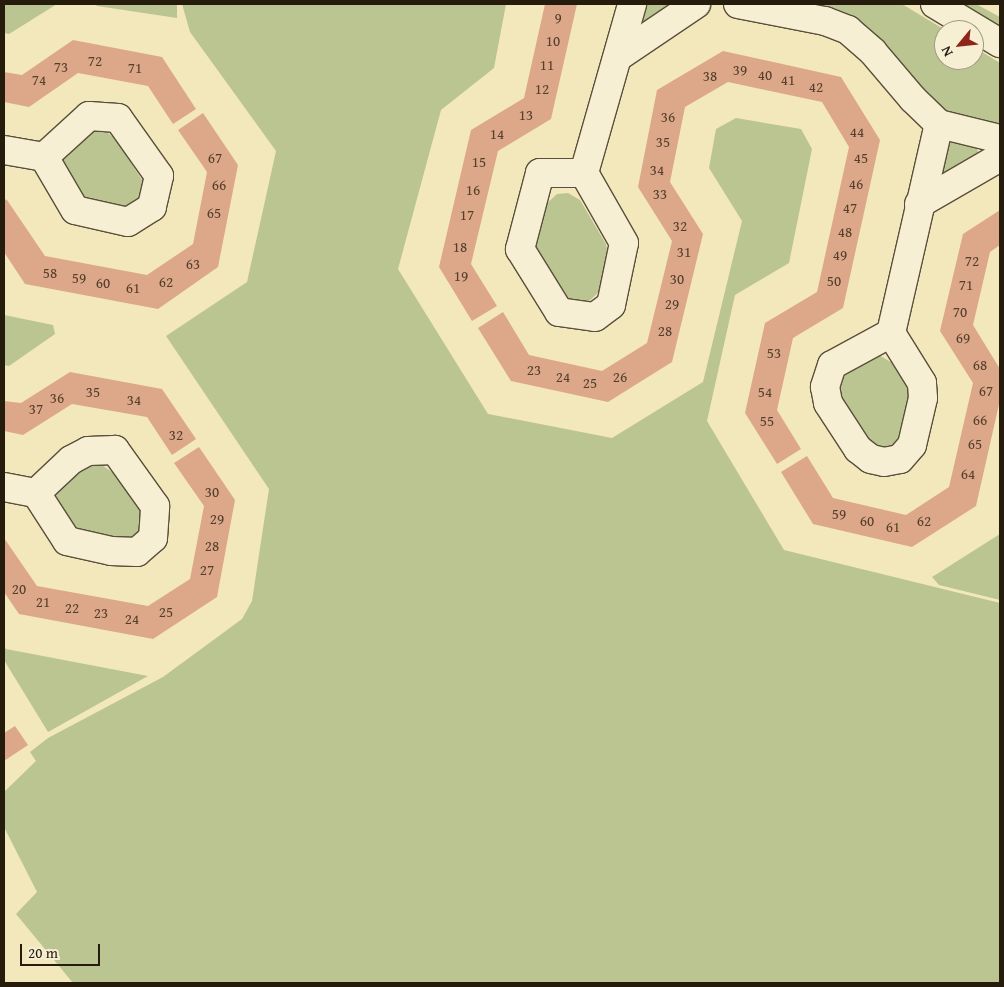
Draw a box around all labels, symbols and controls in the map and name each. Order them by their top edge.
house number: 9 [554,9,562,27]
north arrow [934,20,984,70]
house number: 10 [546,32,560,50]
text: N [936,43,958,60]
house number: 72 [88,52,102,70]
house number: 11 [540,56,554,74]
house number: 73 [54,58,68,76]
house number: 71 [128,59,142,77]
house number: 39 [733,61,747,79]
house number: 40 [758,66,772,84]
house number: 38 [703,67,717,85]
house number: 74 [32,71,46,89]
house number: 41 [781,71,795,89]
house number: 42 [809,78,823,96]
house number: 12 [535,80,549,98]
house number: 13 [519,106,533,124]
house number: 36 [661,108,675,126]
house number: 44 [850,123,864,141]
house number: 14 [490,125,504,143]
house number: 35 [656,133,670,151]
house number: 67 [208,149,222,167]
house number: 45 [854,149,868,167]
house number: 15 [472,153,486,171]
house number: 34 [650,161,664,179]
house number: 46 [849,175,863,193]
house number: 66 [212,176,226,194]
house number: 16 [466,181,480,199]
house number: 33 [653,185,667,203]
house number: 47 [843,199,857,217]
house number: 65 [207,204,221,222]
house number: 17 [460,206,474,224]
house number: 32 [673,217,687,235]
house number: 48 [838,223,852,241]
house number: 18 [453,238,467,256]
house number: 31 [677,243,691,261]
house number: 49 [833,246,847,264]
house number: 72 [965,252,979,270]
house number: 63 [186,255,200,273]
house number: 58 [43,264,57,282]
house number: 19 [454,267,468,285]
house number: 59 [72,269,86,287]
house number: 30 [670,270,684,288]
house number: 50 [827,272,841,290]
house number: 62 [159,273,173,291]
house number: 60 [96,274,110,292]
house number: 71 [959,276,973,294]
house number: 61 [126,279,140,297]
house number: 29 [665,295,679,313]
house number: 70 [953,303,967,321]
house number: 28 [658,322,672,340]
house number: 69 [956,329,970,347]
house number: 53 [767,344,781,362]
house number: 68 [973,356,987,374]
house number: 23 [527,361,541,379]
house number: 24 [556,368,570,386]
house number: 26 [613,368,627,386]
house number: 25 [583,374,597,392]
house number: 67 [979,382,993,400]
house number: 35 [86,383,100,401]
house number: 54 [758,383,772,401]
house number: 36 [50,389,64,407]
house number: 34 [127,391,141,409]
house number: 37 [29,400,43,418]
house number: 66 [973,411,987,429]
house number: 55 [760,412,774,430]
house number: 32 [169,426,183,444]
house number: 65 [968,435,982,453]
house number: 64 [961,465,975,483]
house number: 30 [205,483,219,501]
house number: 59 [832,505,846,523]
house number: 29 [210,510,224,528]
house number: 60 [860,512,874,530]
house number: 62 [917,512,931,530]
house number: 61 [886,518,900,536]
house number: 28 [205,537,219,555]
house number: 27 [200,561,214,579]
house number: 20 [12,580,26,598]
house number: 21 [36,593,50,611]
house number: 22 [65,599,79,617]
house number: 25 [159,603,173,621]
house number: 23 [94,604,108,622]
house number: 24 [125,610,139,628]
scale bar [22,934,102,966]
text: 20 m [28,942,58,963]

